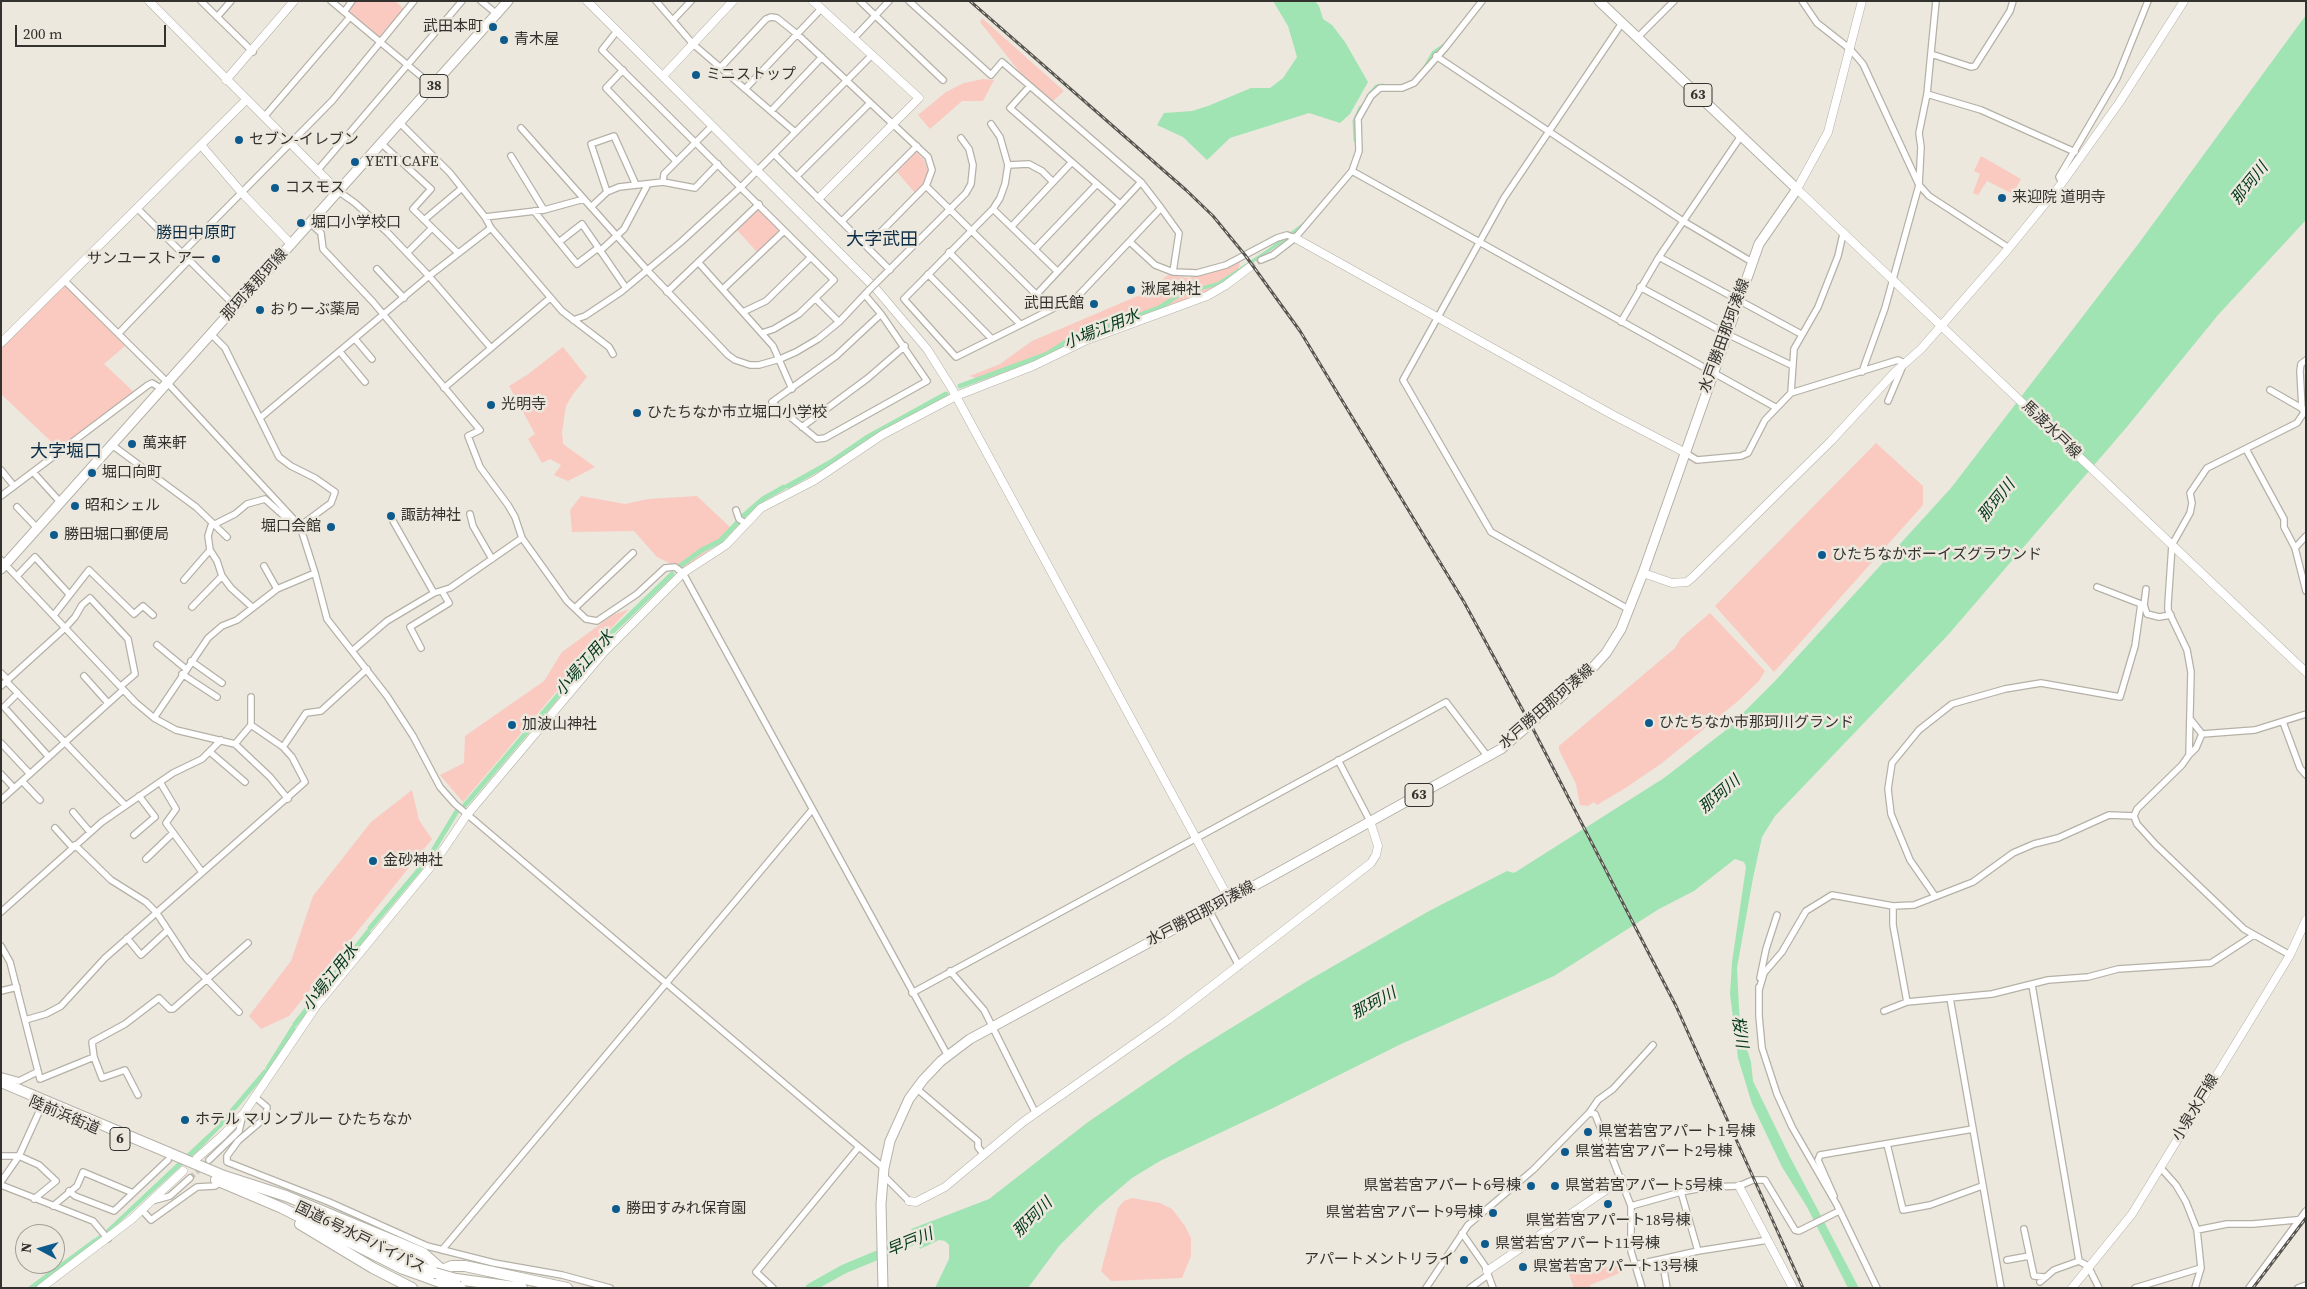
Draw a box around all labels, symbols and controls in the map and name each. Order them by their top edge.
scale bar [18,15,169,47]
place label: 武田本町 [423,18,483,36]
marker: 武田本町 [487,21,499,33]
text: 200 m [23,23,63,44]
place label: 青木屋 [514,31,559,49]
marker: 青木屋 [498,34,510,46]
place label: ミニストップ [706,66,796,84]
marker: ミニストップ [690,69,702,81]
road number: 38 [420,74,448,98]
road number: 63 [1684,84,1712,106]
place label: セブン-イレブン [249,131,359,149]
marker: セブン-イレブン [233,134,245,146]
place label: YETI CAFE [365,153,439,171]
marker: YETI CAFE [349,156,361,168]
water label: 那珂川 [2227,159,2273,209]
place label: コスモス [285,179,345,197]
marker: コスモス [269,182,281,194]
place label: 来迎院 道明寺 [2012,189,2105,207]
marker: 来迎院 道明寺 [1996,192,2008,204]
place label: 堀口小学校口 [311,214,401,232]
marker: 堀口小学校口 [295,217,307,229]
district label: 勝田中原町 [156,224,236,244]
district label: 大字武田 [846,229,918,251]
street label: 那珂湊那珂線 [218,246,292,324]
place label: サンユーストアー [87,250,206,268]
marker: サンユーストアー [210,253,222,265]
street label: 水戸勝田那珂湊線 [1696,277,1754,395]
place label: 湫尾神社 [1141,281,1201,299]
marker: 湫尾神社 [1125,284,1137,296]
place label: 武田氏館 [1024,295,1084,313]
marker: 武田氏館 [1088,298,1100,310]
place label: おりーぶ薬局 [270,301,360,319]
marker: おりーぶ薬局 [254,304,266,316]
water label: 小場江用水 [1061,306,1143,354]
place label: 光明寺 [501,396,546,414]
street label: 馬渡水戸線 [2018,397,2084,463]
marker: 光明寺 [485,399,497,411]
place label: ひたちなか市立堀口小学校 [647,404,827,422]
marker: ひたちなか市立堀口小学校 [631,407,643,419]
place label: 萬来軒 [142,435,187,453]
marker: 萬来軒 [126,438,138,450]
district label: 大字堀口 [30,441,102,463]
place label: 堀口向町 [102,464,162,482]
marker: 堀口向町 [86,467,98,479]
water label: 那珂川 [1974,476,2020,526]
place label: 昭和シェル [85,497,160,515]
marker: 昭和シェル [69,500,81,512]
place label: 諏訪神社 [401,507,461,525]
marker: 諏訪神社 [385,510,397,522]
place label: 堀口会館 [261,518,321,536]
marker: 堀口会館 [325,521,337,533]
place label: 勝田堀口郵便局 [64,526,169,544]
marker: 勝田堀口郵便局 [48,529,60,541]
place label: ひたちなかボーイズグラウンド [1832,546,2042,564]
marker: ひたちなかボーイズグラウンド [1816,549,1828,561]
water label: 小場江用水 [552,628,618,700]
street label: 水戸勝田那珂湊線 [1496,661,1598,753]
place label: ひたちなか市那珂川グランド [1659,714,1854,732]
place label: 加波山神社 [522,716,597,734]
marker: ひたちなか市那珂川グランド [1643,717,1655,729]
marker: 加波山神社 [506,719,518,731]
water label: 那珂川 [1696,772,1744,818]
road number: 63 [1405,784,1433,806]
place label: 金砂神社 [383,852,443,870]
marker: 金砂神社 [367,855,379,867]
street label: 水戸勝田那珂湊線 [1144,878,1258,950]
water label: 小場江用水 [299,941,363,1015]
water label: 那珂川 [1348,984,1400,1024]
water label: 桜川 [1727,1015,1751,1049]
street label: 小泉水戸線 [2169,1071,2223,1145]
street label: 陸前浜街道 [26,1093,102,1139]
place label: ホテル マリンブルー ひたちなか [195,1111,412,1129]
marker: ホテル マリンブルー ひたちなか [179,1114,191,1126]
place label: 県営若宮アパート1号棟 [1598,1123,1755,1141]
marker: 県営若宮アパート1号棟 [1582,1126,1594,1138]
road number: 6 [110,1128,130,1150]
place label: 県営若宮アパート2号棟 [1575,1143,1732,1161]
marker: 県営若宮アパート2号棟 [1559,1146,1571,1158]
place label: 県営若宮アパート6号棟 [1364,1177,1521,1195]
place label: 県営若宮アパート5号棟 [1565,1177,1722,1195]
marker: 県営若宮アパート6号棟 [1525,1180,1537,1192]
marker: 県営若宮アパート5号棟 [1549,1180,1561,1192]
water label: 那珂川 [1009,1194,1057,1242]
marker: 県営若宮アパート18号棟 [1602,1198,1614,1210]
street label: 国道6号水戸バイパス [292,1199,428,1277]
place label: 勝田すみれ保育園 [626,1200,746,1218]
marker: 勝田すみれ保育園 [610,1203,622,1215]
place label: 県営若宮アパート9号棟 [1326,1204,1483,1222]
marker: 県営若宮アパート9号棟 [1487,1207,1499,1219]
place label: 県営若宮アパート18号棟 [1526,1212,1690,1230]
north arrow [15,1224,65,1274]
water label: 早戸川 [884,1225,936,1261]
place label: 県営若宮アパート11号棟 [1495,1235,1660,1253]
marker: 県営若宮アパート11号棟 [1479,1238,1491,1250]
text: N [16,1241,37,1254]
place label: アパートメントリライ [1304,1251,1454,1269]
marker: アパートメントリライ [1458,1254,1470,1266]
place label: 県営若宮アパート13号棟 [1533,1258,1698,1276]
marker: 県営若宮アパート13号棟 [1517,1261,1529,1273]

